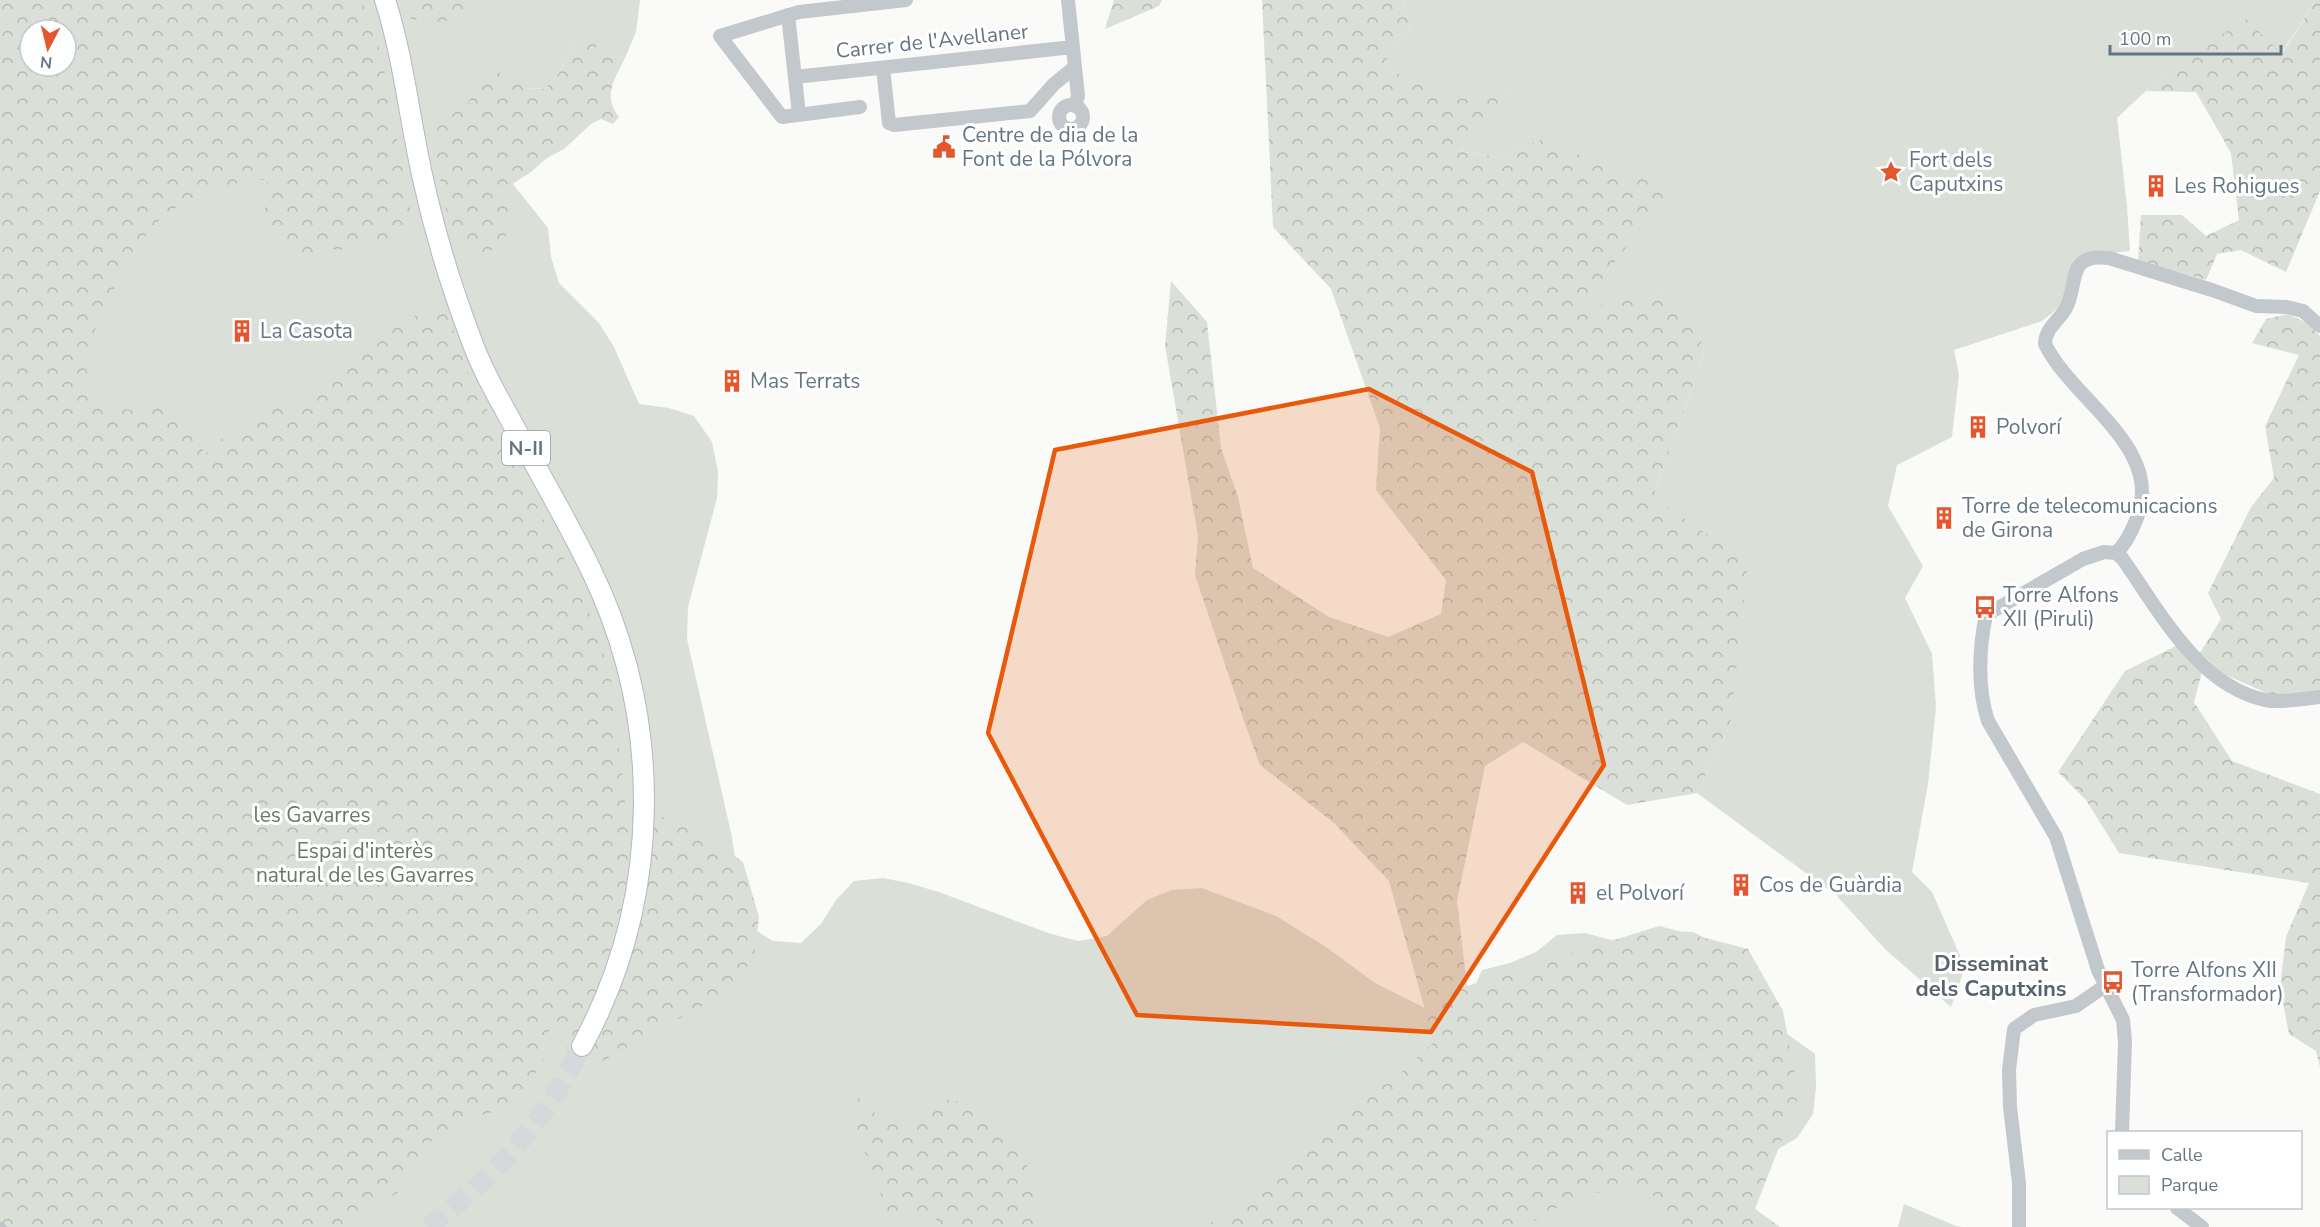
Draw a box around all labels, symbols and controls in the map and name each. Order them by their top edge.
street label: Carrer de l'Avellaner [834,17,1030,65]
north arrow [18,18,78,78]
scale bar [2110,18,2281,56]
text: 100 m [2119,27,2171,51]
text: N [39,50,54,74]
place label: Centre de dia de la Font de la Pólvora [962,121,1138,173]
public building icon: Centre de dia de la Font de la Pólvora [931,134,957,160]
place label: Fort dels Caputxins [1909,146,2003,198]
place icon: Fort dels Caputxins [1878,159,1904,185]
place label: Les Rohigues [2174,172,2300,200]
building icon: Les Rohigues [2143,173,2169,199]
place label: La Casota [260,317,353,345]
building icon: La Casota [229,318,255,344]
place label: Mas Terrats [750,367,860,395]
building icon: Mas Terrats [719,368,745,394]
place label: Polvorí [1996,413,2062,441]
building icon: Polvorí [1965,414,1991,440]
road number: N-II [502,431,550,465]
place label: Torre de telecomunicacions de Girona [1962,492,2218,544]
building icon: Torre de telecomunicacions de Girona [1931,505,1957,531]
place label: Torre Alfons XII (Piruli) [2003,581,2119,633]
bus stop icon: Torre Alfons XII (Piruli) [1972,594,1998,620]
park label: les Gavarres [254,801,370,829]
park label: Espai d'interès natural de les Gavarres [256,837,474,889]
place label: Cos de Guàrdia [1759,871,1902,899]
building icon: Cos de Guàrdia [1728,872,1754,898]
place label: el Polvorí [1596,879,1685,907]
building icon: el Polvorí [1565,880,1591,906]
district label: Disseminat dels Caputxins [1915,949,2067,1004]
place label: Torre Alfons XII (Transformador) [2131,956,2284,1008]
bus stop icon: Torre Alfons XII (Transformador) [2100,969,2126,995]
legend [2107,1131,2302,1209]
text: Calle [2161,1143,2203,1167]
text: Parque [2161,1173,2218,1197]

